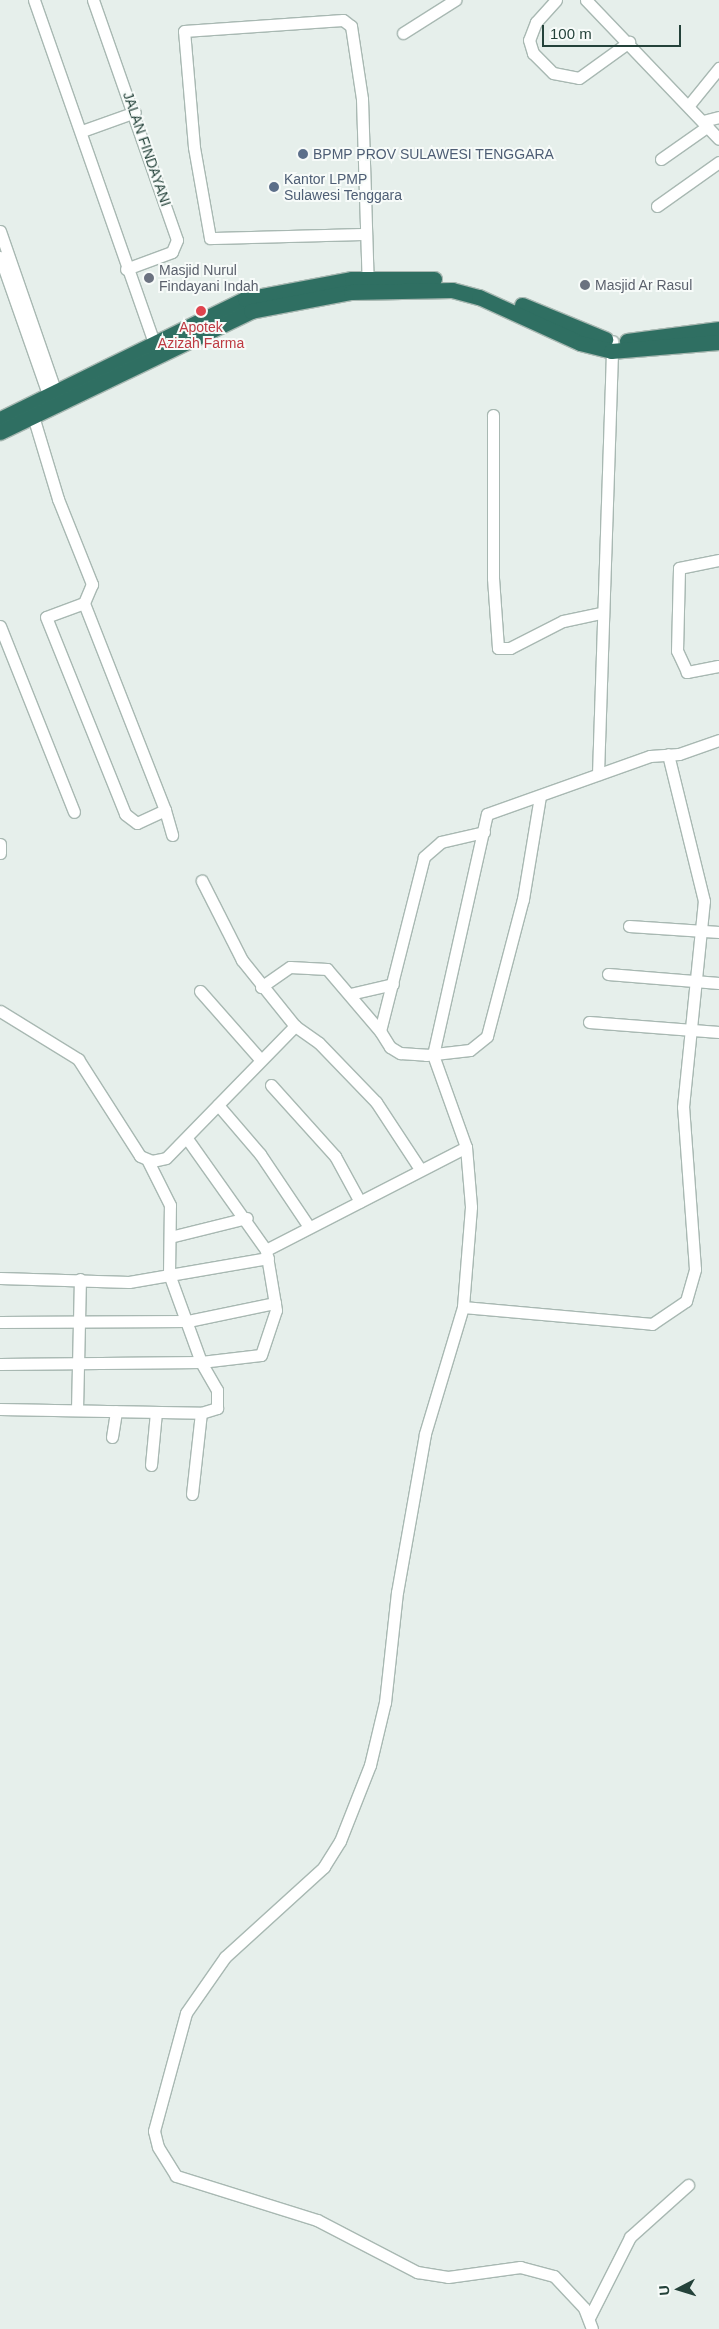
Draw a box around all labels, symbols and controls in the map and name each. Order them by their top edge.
scale bar [544,15,683,47]
text: 100 m [550,25,592,42]
street label: JALAN FINDAYANI [120,90,174,208]
place label: BPMP PROV SULAWESI TENGGARA [313,146,554,162]
marker: BPMP PROV SULAWESI TENGGARA [297,148,309,160]
place label: Kantor LPMP Sulawesi Tenggara [284,171,402,203]
marker: Kantor LPMP Sulawesi Tenggara [268,181,280,193]
place label: Masjid Nurul Findayani Indah [159,262,259,294]
marker: Masjid Nurul Findayani Indah [143,272,155,284]
place label: Masjid Ar Rasul [595,277,693,293]
marker: Masjid Ar Rasul [579,279,591,291]
marker: Apotek Azizah Farma [195,305,207,317]
place label: Apotek Azizah Farma [158,319,244,352]
north arrow [654,2264,704,2314]
text: U [656,2285,672,2296]

